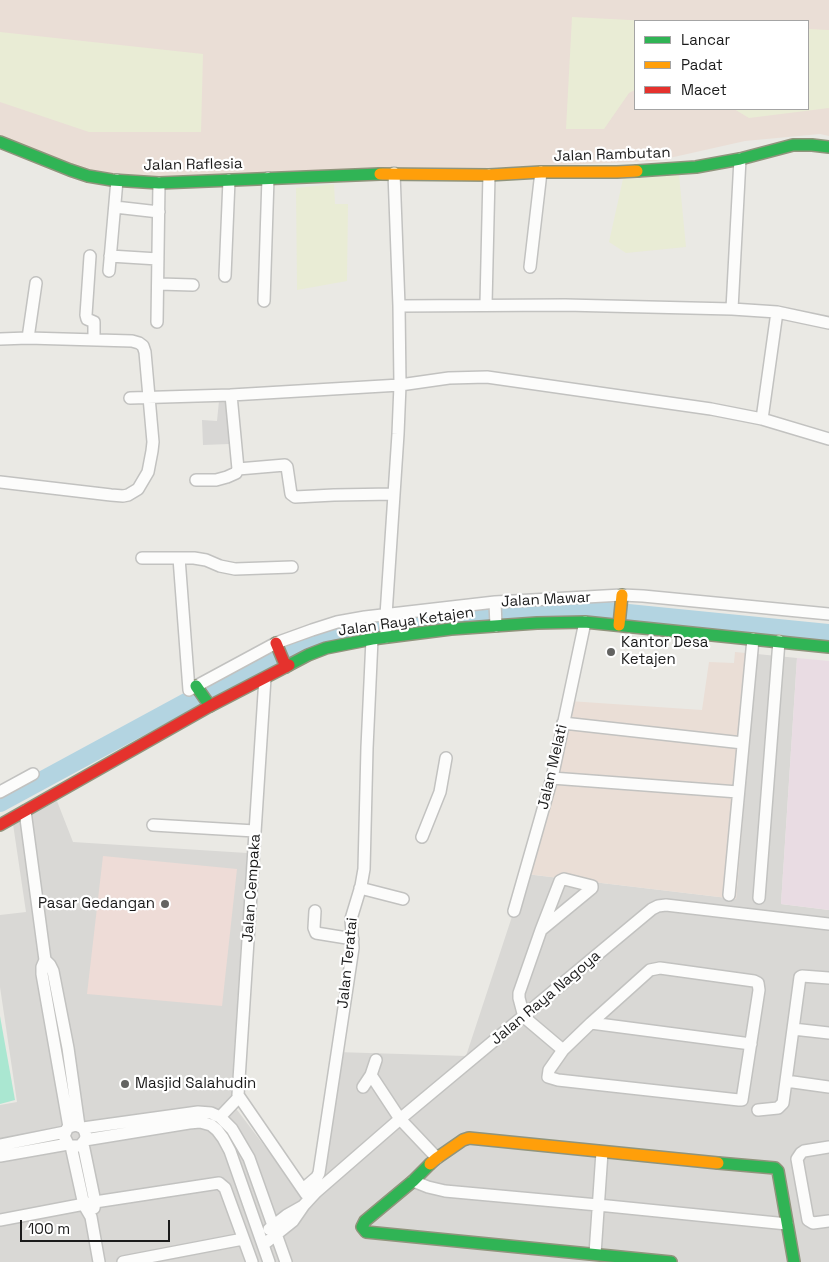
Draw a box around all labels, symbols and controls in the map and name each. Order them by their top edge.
legend [634,20,809,110]
text: Lancar [681,30,730,49]
text: Padat [681,55,723,74]
text: Macet [681,80,727,99]
street label: Jalan Rambutan [553,144,671,166]
street label: Jalan Raflesia [143,155,243,175]
street label: Jalan Mawar [501,589,591,611]
street label: Jalan Raya Ketajen [337,604,475,640]
place label: Kantor Desa Ketajen [621,634,708,669]
marker: Kantor Desa Ketajen [605,646,617,658]
street label: Jalan Melati [534,723,572,811]
street label: Jalan Cempaka [239,833,265,943]
place label: Pasar Gedangan [38,895,155,913]
marker: Pasar Gedangan [159,898,171,910]
street label: Jalan Teratai [334,917,362,1009]
street label: Jalan Raya Nagoya [488,947,604,1049]
place label: Masjid Salahudin [135,1075,256,1093]
marker: Masjid Salahudin [119,1078,131,1090]
scale bar [22,1210,172,1242]
text: 100 m [28,1219,70,1238]

